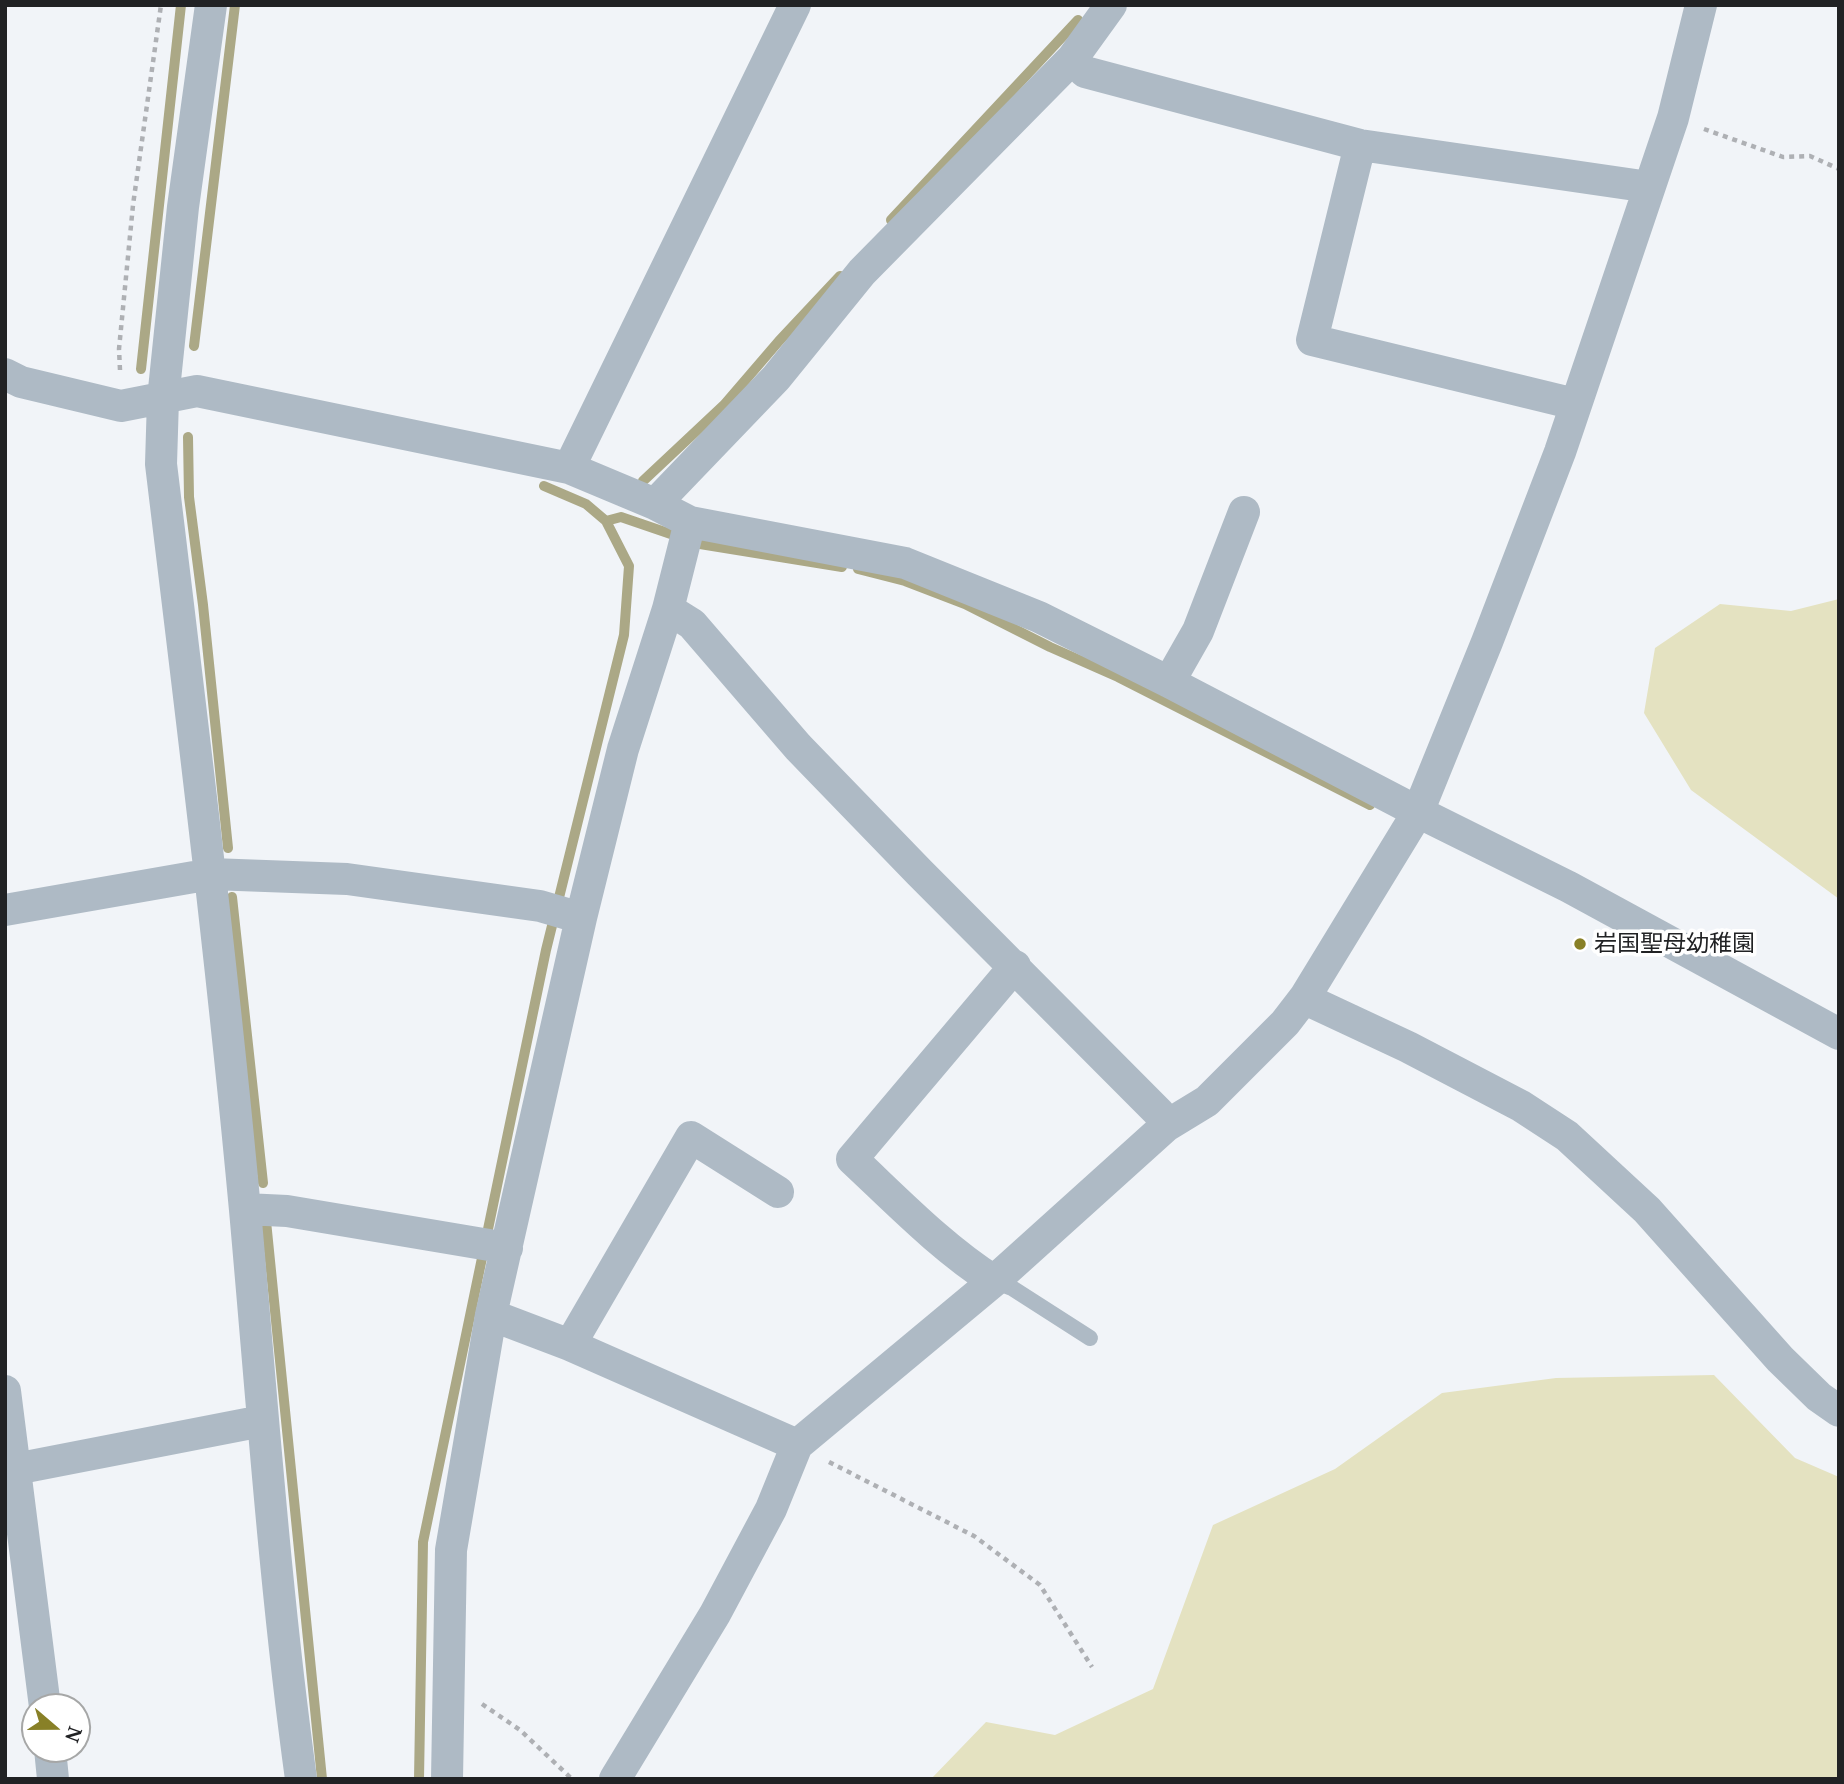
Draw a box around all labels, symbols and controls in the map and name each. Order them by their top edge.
place label: 岩国聖母幼稚園 [1594,930,1755,958]
marker: 岩国聖母幼稚園 [1572,936,1588,952]
north arrow [21,1693,91,1763]
text: N [59,1723,89,1746]

